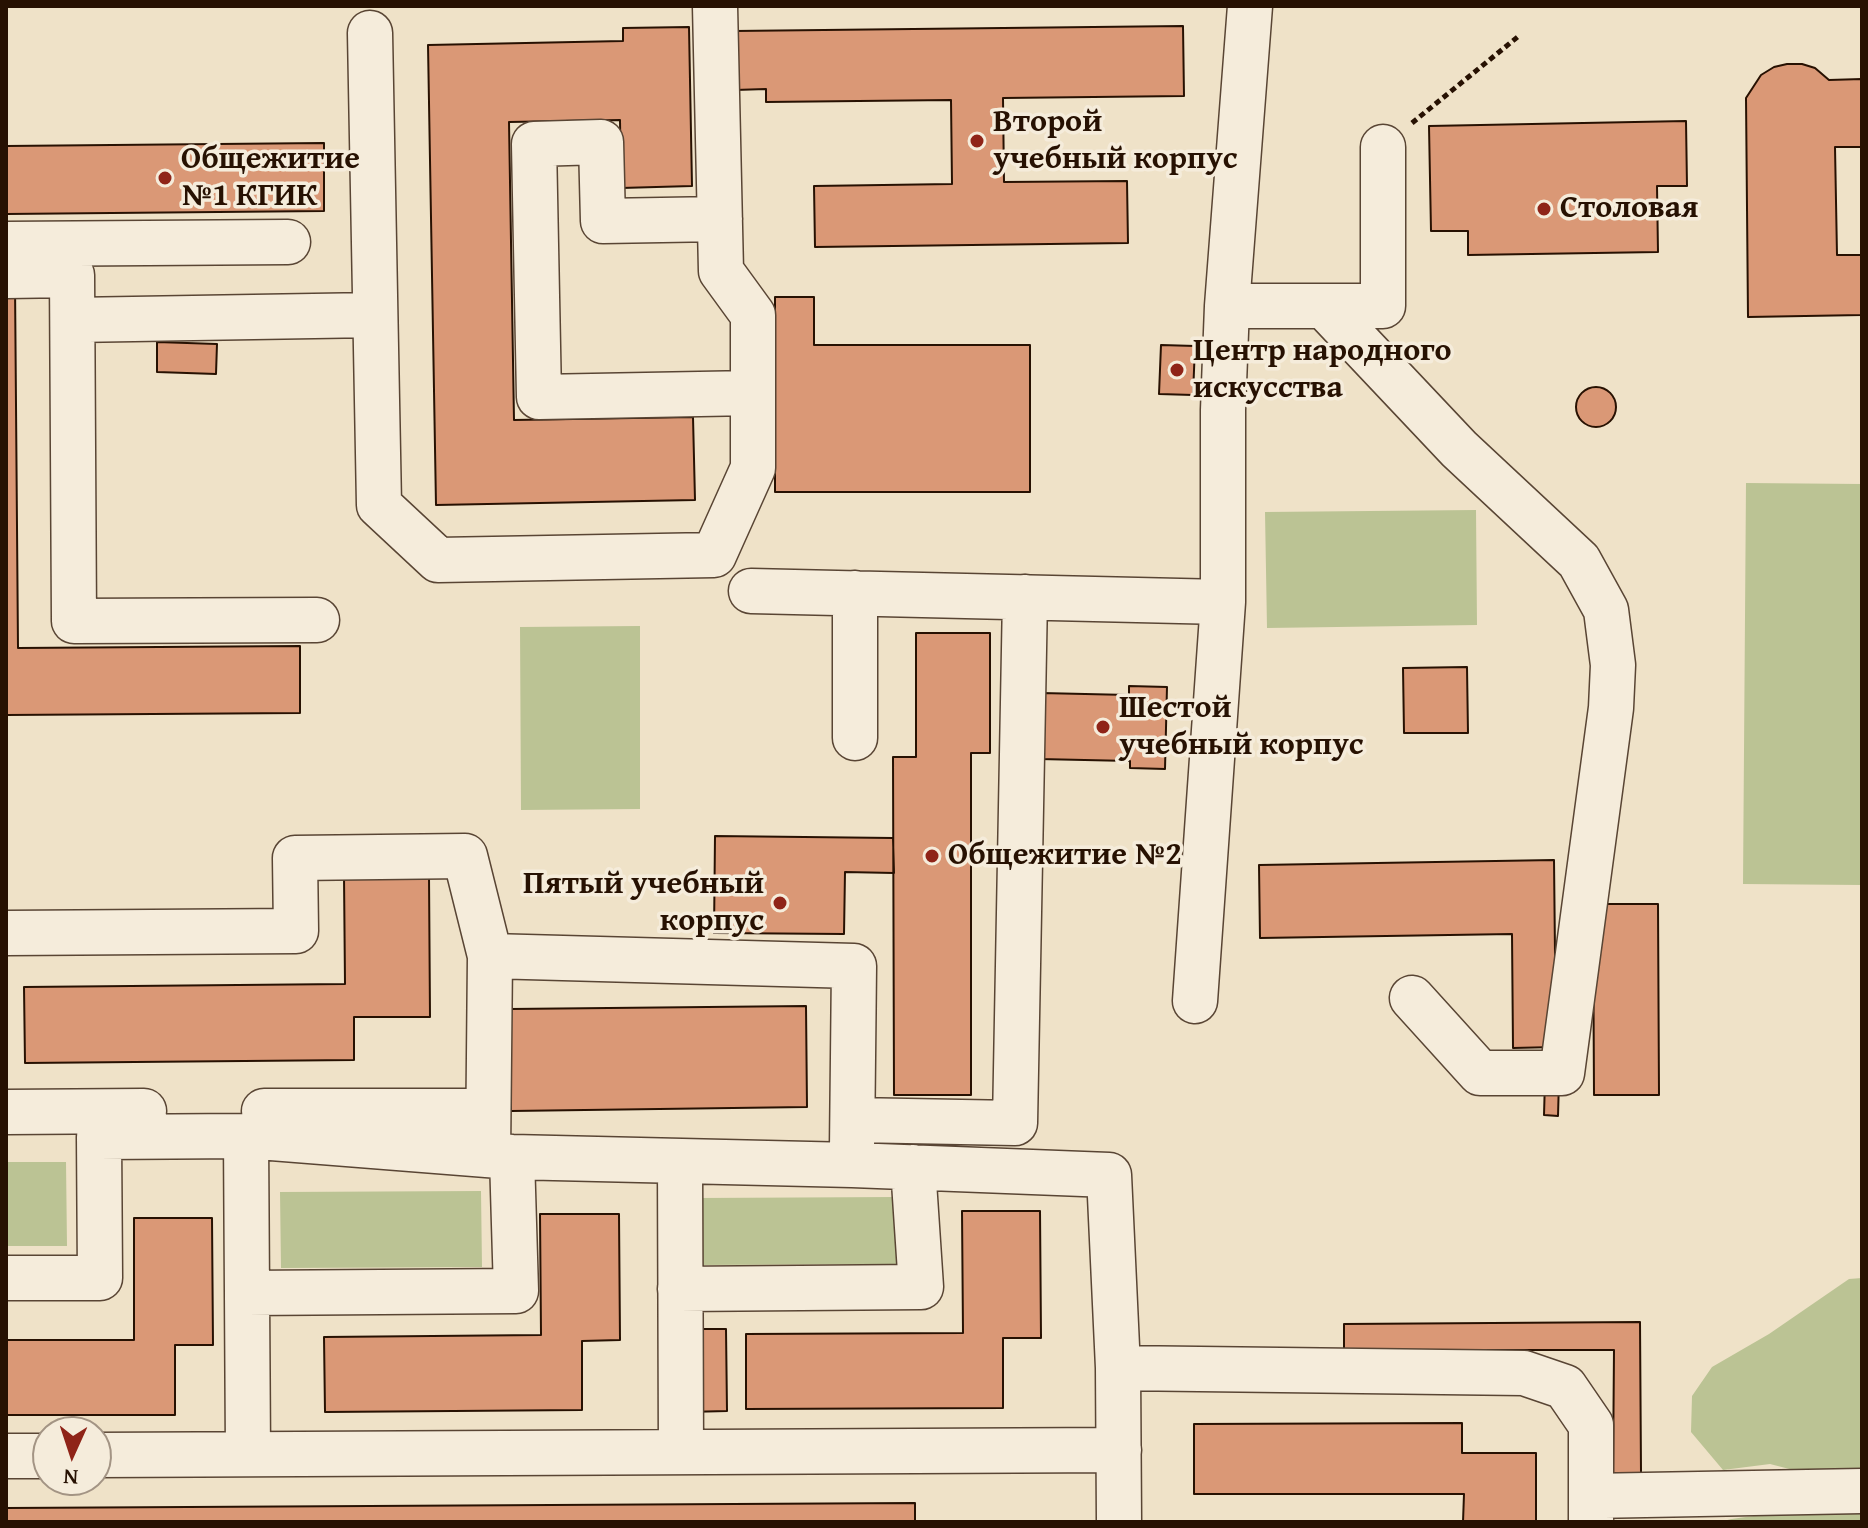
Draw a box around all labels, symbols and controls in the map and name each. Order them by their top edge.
place label: Второй учебный корпус [993,104,1238,179]
marker: Второй учебный корпус [968,132,986,150]
place label: Общежитие №1 КГИК [181,141,360,216]
marker: Общежитие №1 КГИК [156,169,174,187]
place label: Столовая [1560,190,1698,228]
marker: Столовая [1535,200,1553,218]
place label: Центр народного искусства [1193,333,1452,408]
marker: Центр народного искусства [1168,361,1186,379]
place label: Шестой учебный корпус [1119,690,1364,765]
marker: Шестой учебный корпус [1094,718,1112,736]
place label: Общежитие №2 [948,837,1182,875]
marker: Общежитие №2 [923,847,941,865]
place label: Пятый учебный корпус [523,866,764,941]
marker: Пятый учебный корпус [771,894,789,912]
north arrow [32,1416,112,1496]
text: N [63,1462,79,1494]

